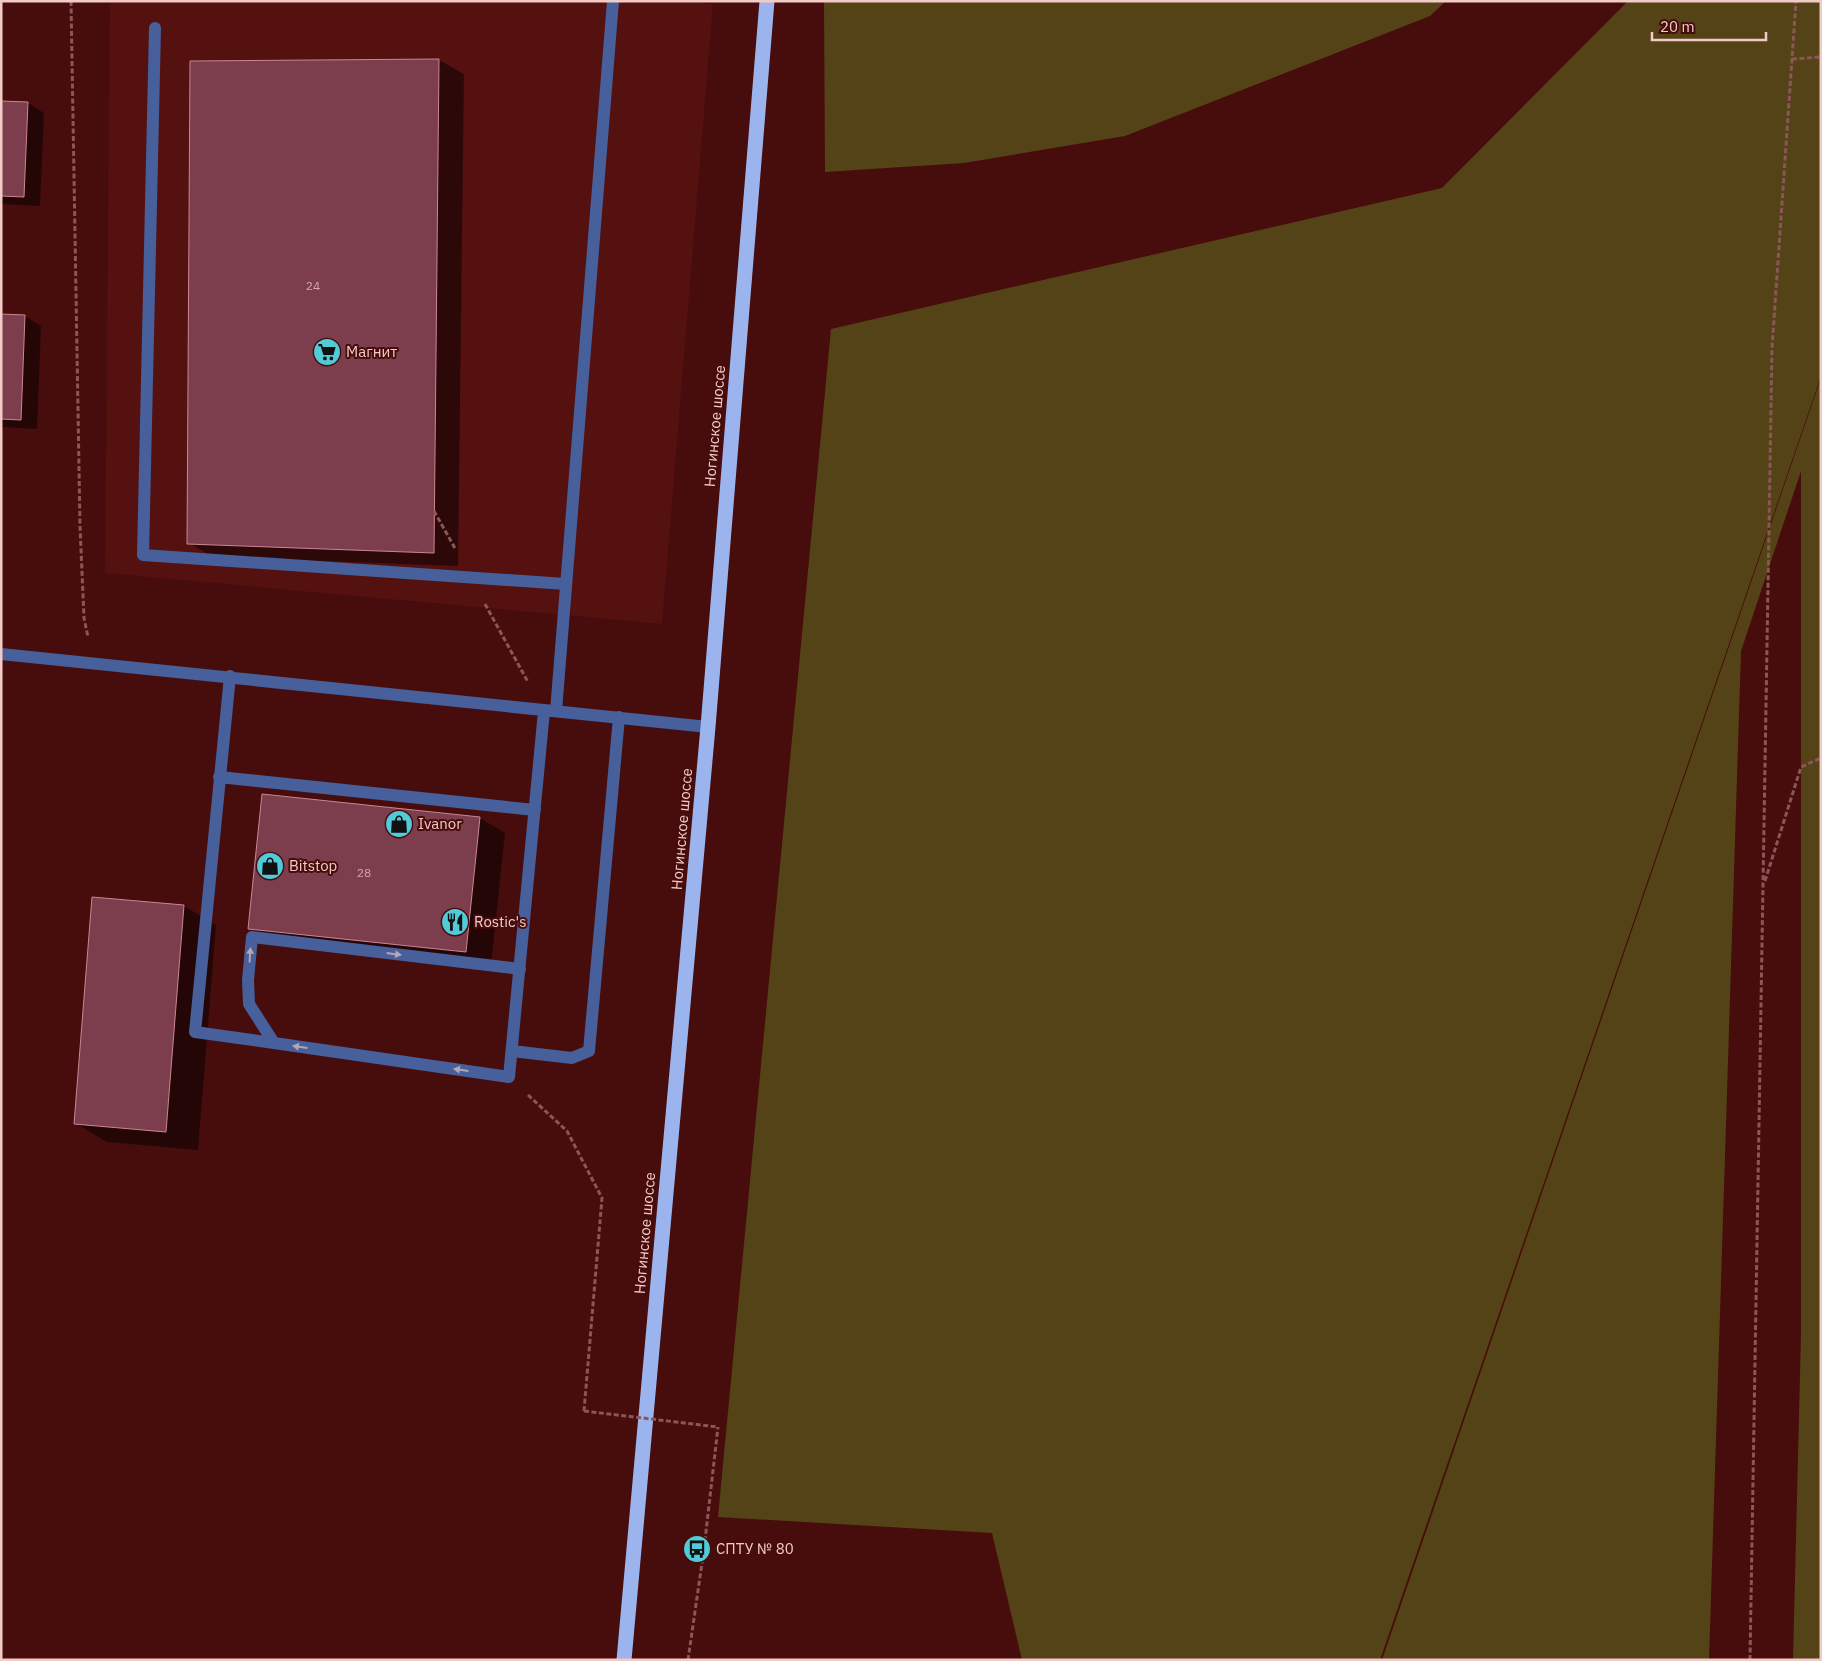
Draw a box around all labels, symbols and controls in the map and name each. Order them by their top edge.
scale bar [1652,10,1766,42]
text: 20 m [1660,17,1695,36]
house number: 24 [306,278,320,293]
supermarket icon: Магнит [312,337,342,367]
place label: Магнит [346,342,397,361]
street label: Ногинское шоссе [700,364,729,488]
street label: Ногинское шоссе [667,767,696,891]
shop icon: Ivanor [384,809,414,839]
place label: Ivanor [418,814,462,833]
shop icon: Bitstop [255,851,285,881]
place label: Bitstop [289,856,337,875]
house number: 28 [357,865,371,880]
restaurant icon: Rostic's [440,907,470,937]
place label: Rostic's [474,912,526,931]
one-way arrow [247,947,255,963]
one-way arrow [387,950,403,958]
one-way arrow [292,1042,308,1050]
one-way arrow [453,1066,469,1074]
street label: Ногинское шоссе [630,1171,659,1295]
bus stop icon: СПТУ № 80 [682,1534,712,1564]
place label: СПТУ № 80 [716,1539,794,1558]

